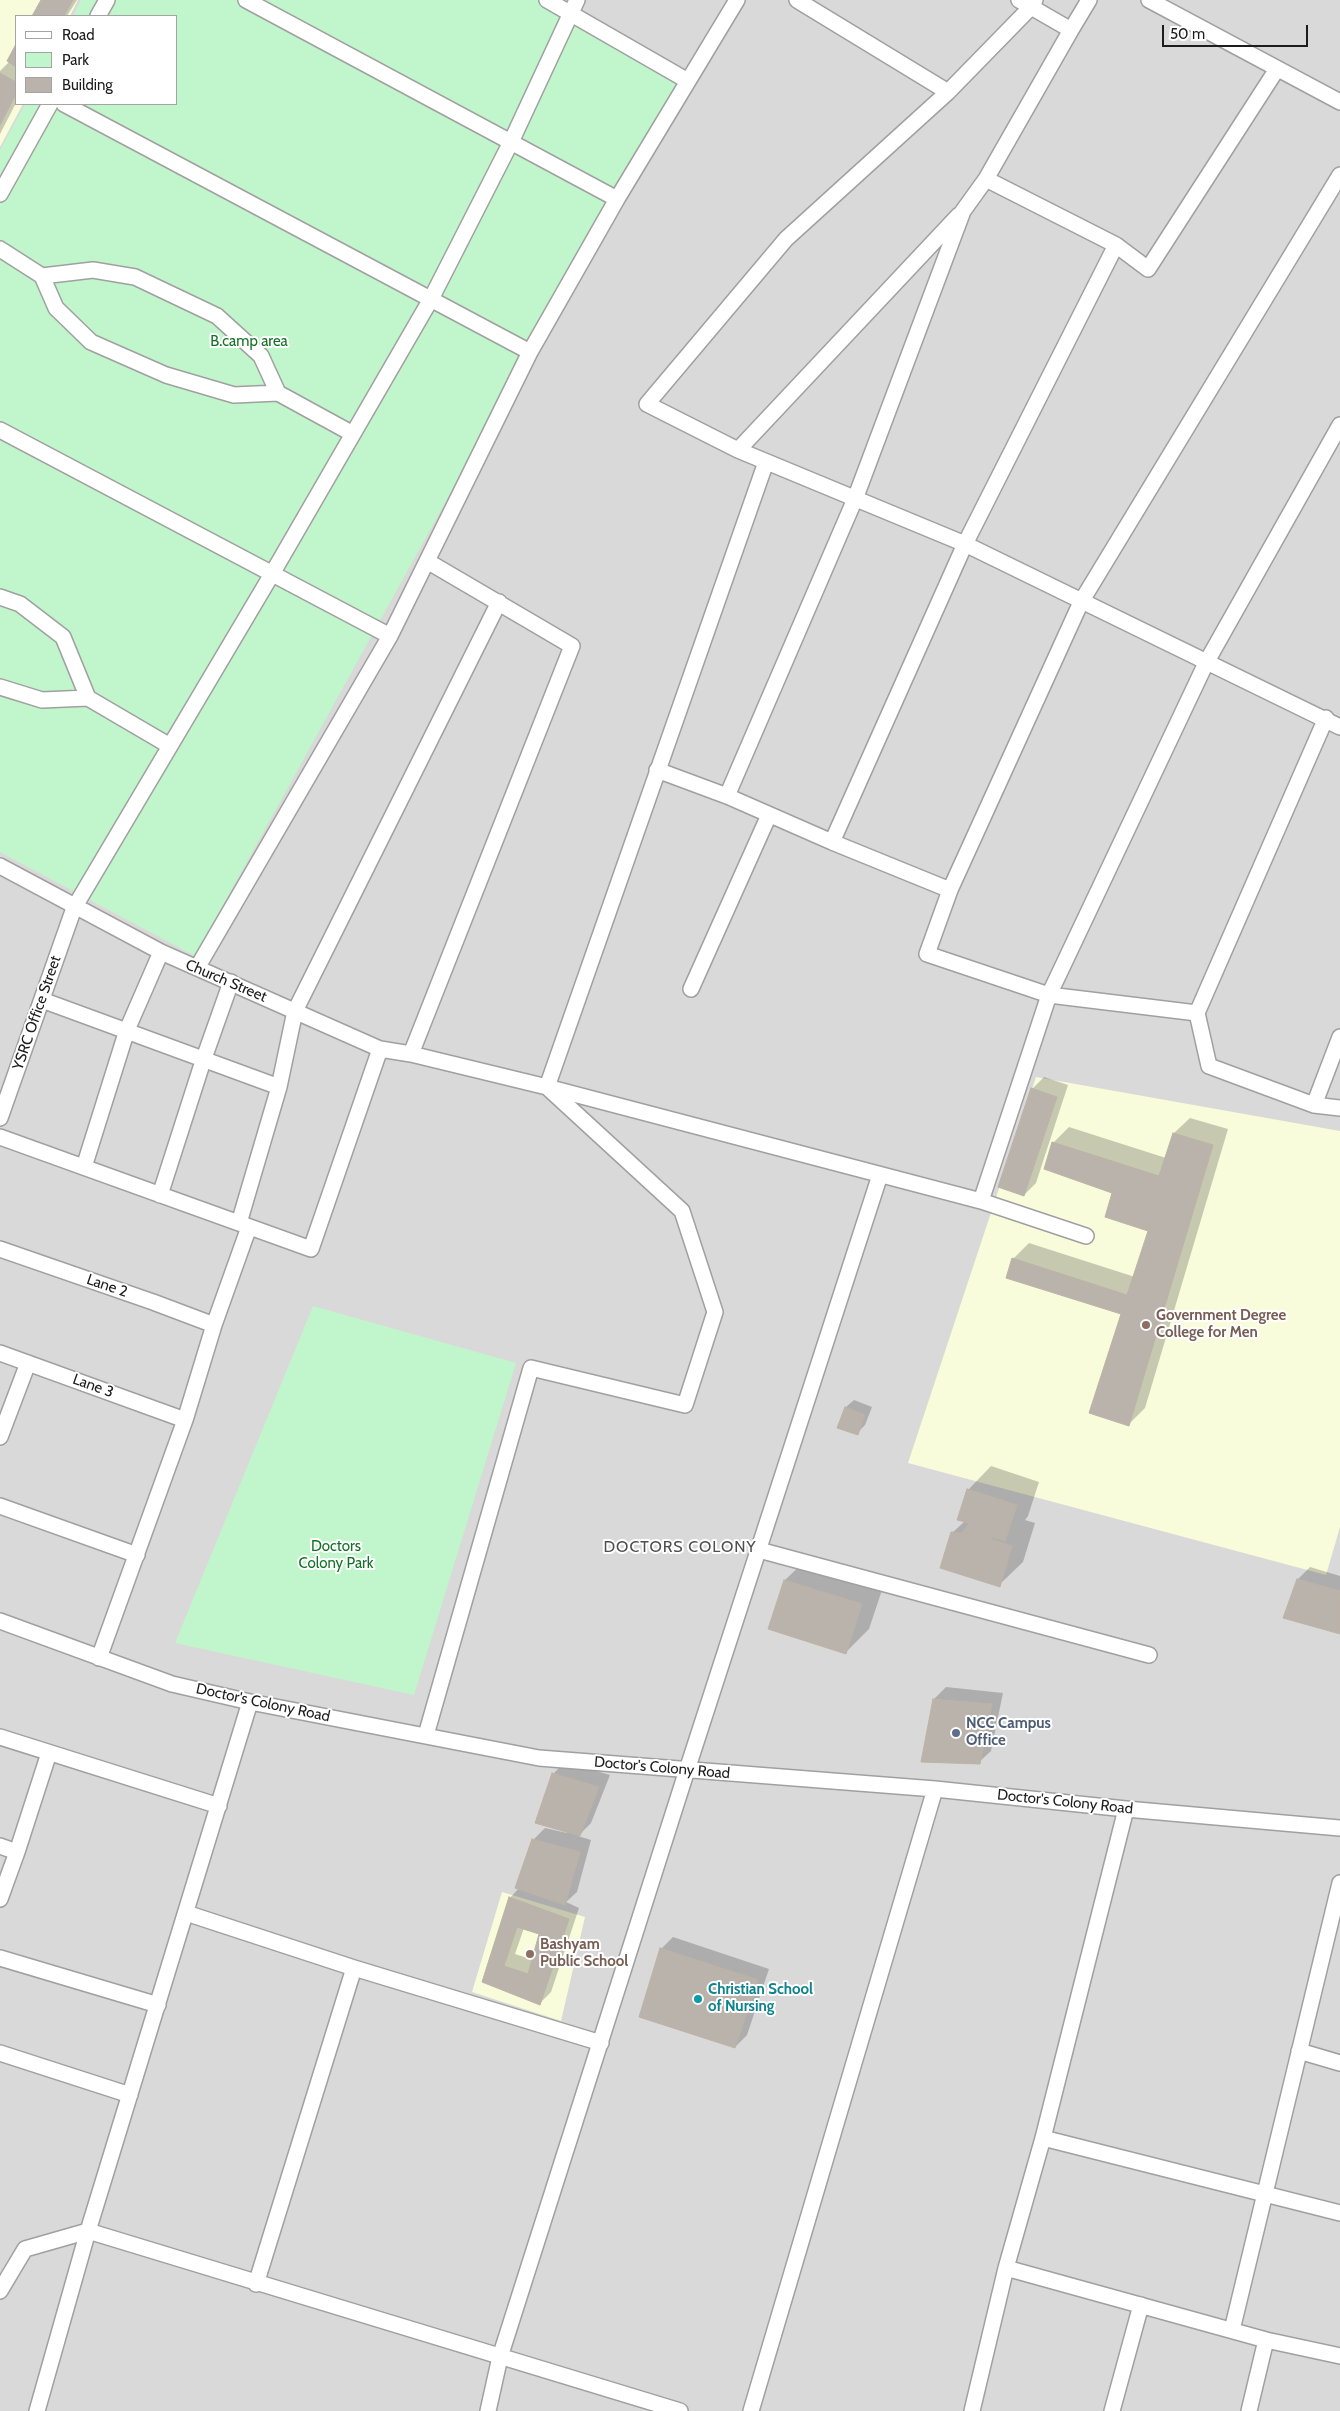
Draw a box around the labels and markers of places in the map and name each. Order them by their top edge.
place label: Government Degree College for Men [1156,1307,1286,1342]
marker: Government Degree College for Men [1140,1319,1152,1331]
place label: NCC Campus Office [966,1715,1051,1750]
marker: NCC Campus Office [950,1727,962,1739]
place label: Bashyam Public School [540,1936,628,1971]
marker: Bashyam Public School [524,1948,536,1960]
place label: Christian School of Nursing [708,1981,813,2016]
marker: Christian School of Nursing [692,1993,704,2005]

